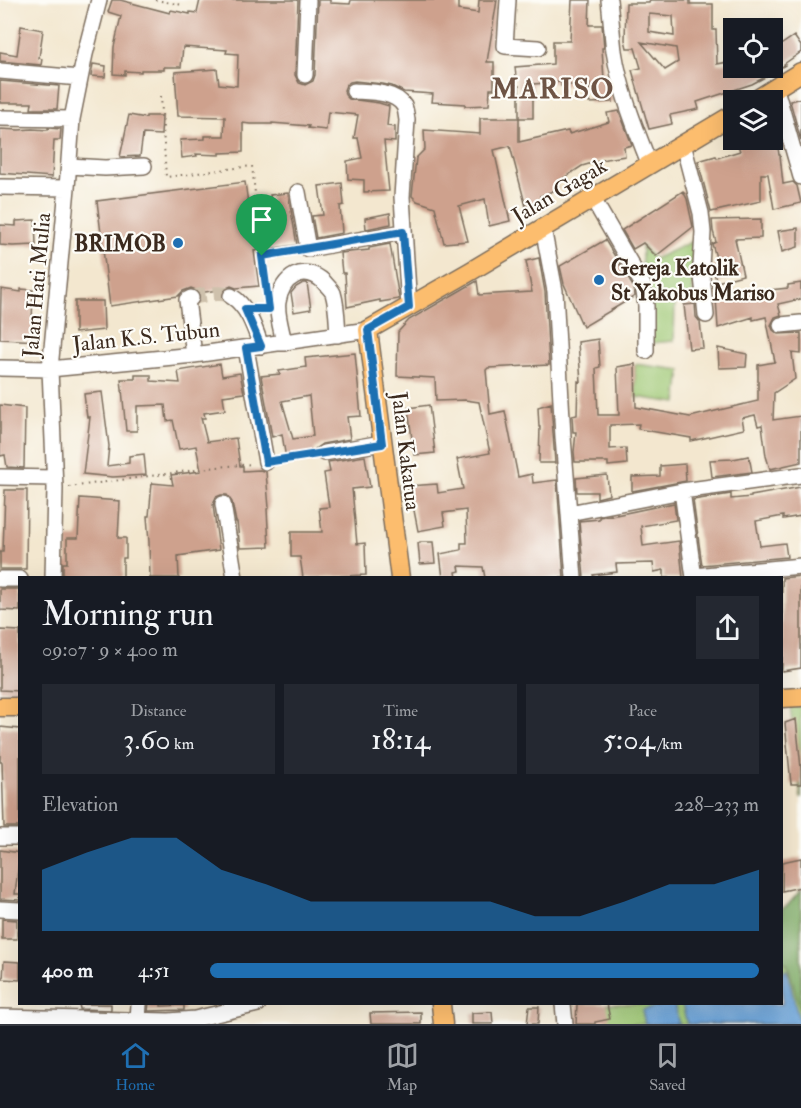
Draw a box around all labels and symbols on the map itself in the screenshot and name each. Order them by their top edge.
district label: MARISO [490,72,615,107]
street label: Jalan Gagak [506,151,613,231]
pin [236,194,287,256]
street label: Jalan Hati Mulia [17,210,57,360]
place label: BRIMOB [74,230,166,258]
marker: BRIMOB [171,236,185,250]
place label: Gereja Katolik St Yakobus Mariso [611,254,775,307]
marker: Gereja Katolik St Yakobus Mariso [592,273,606,287]
street label: Jalan K.S. Tubun [70,315,221,359]
street label: Jalan Kakatua [385,389,427,513]

